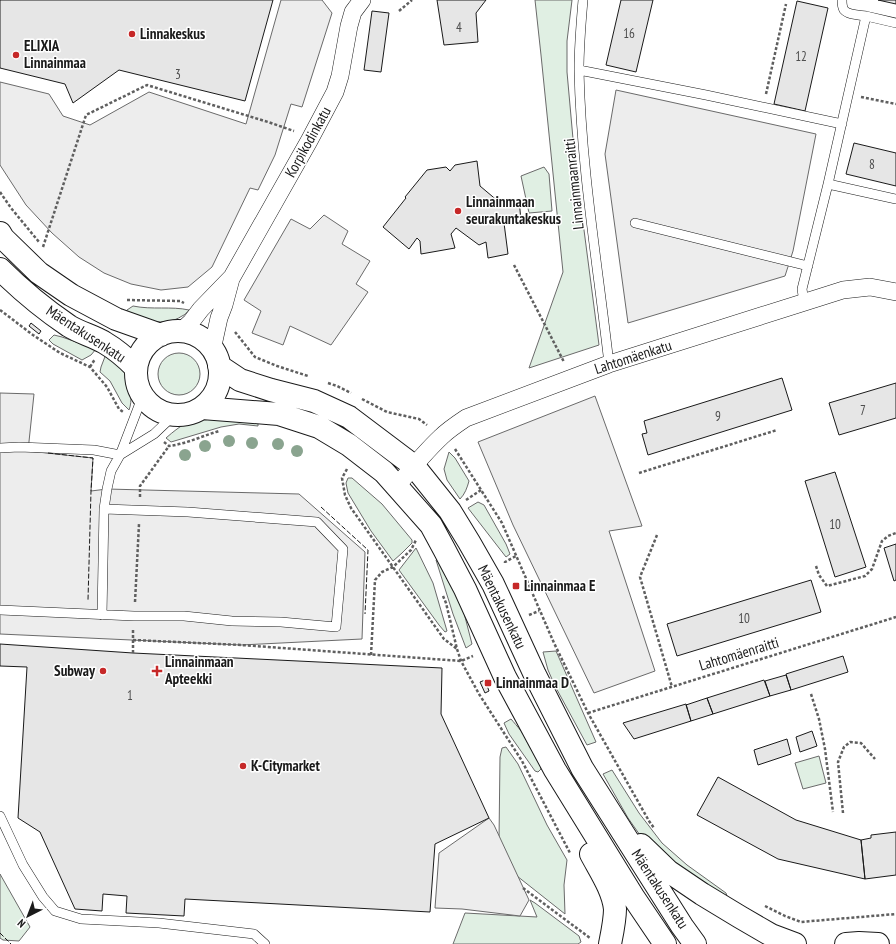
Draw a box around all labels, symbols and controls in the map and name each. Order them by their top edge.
house number: 4 [456,19,462,36]
place label: Linnakeskus [140,24,205,43]
house number: 16 [623,25,635,42]
marker: Linnakeskus [127,29,137,39]
place label: ELIXIA Linnainmaa [24,36,86,72]
house number: 12 [795,48,807,65]
marker: ELIXIA Linnainmaa [11,50,21,60]
house number: 3 [175,66,181,83]
street label: Korpikodinkatu [280,103,335,181]
street label: Linnainmaanraitti [559,137,588,231]
house number: 8 [869,156,875,173]
place label: Linnainmaan seurakuntakeskus [466,192,561,228]
marker: Linnainmaan seurakuntakeskus [453,206,463,216]
street label: Mäentakusenkatu [43,301,130,366]
street label: Lahtomäenkatu [592,335,674,378]
house number: 7 [860,402,866,419]
house number: 9 [715,408,721,425]
house number: 10 [829,516,841,533]
street label: Mäentakusenkatu [474,562,531,652]
place label: Linnainmaa E [524,576,595,595]
marker: Linnainmaa E [511,581,521,591]
house number: 10 [738,610,750,627]
street label: Lahtomäenraitti [697,632,781,675]
place label: Linnainmaan Apteekki [164,652,234,688]
place label: Subway [54,661,96,680]
marker: Subway [98,666,108,676]
marker: Linnainmaan Apteekki [152,666,162,676]
place label: Linnainmaa D [496,673,569,692]
marker: Linnainmaa D [483,678,493,688]
house number: 1 [127,687,133,704]
place label: K-Citymarket [251,756,321,775]
marker: K-Citymarket [238,761,248,771]
street label: Mäentakusenkatu [628,845,693,932]
north arrow [8,896,48,936]
text: N [14,916,28,931]

